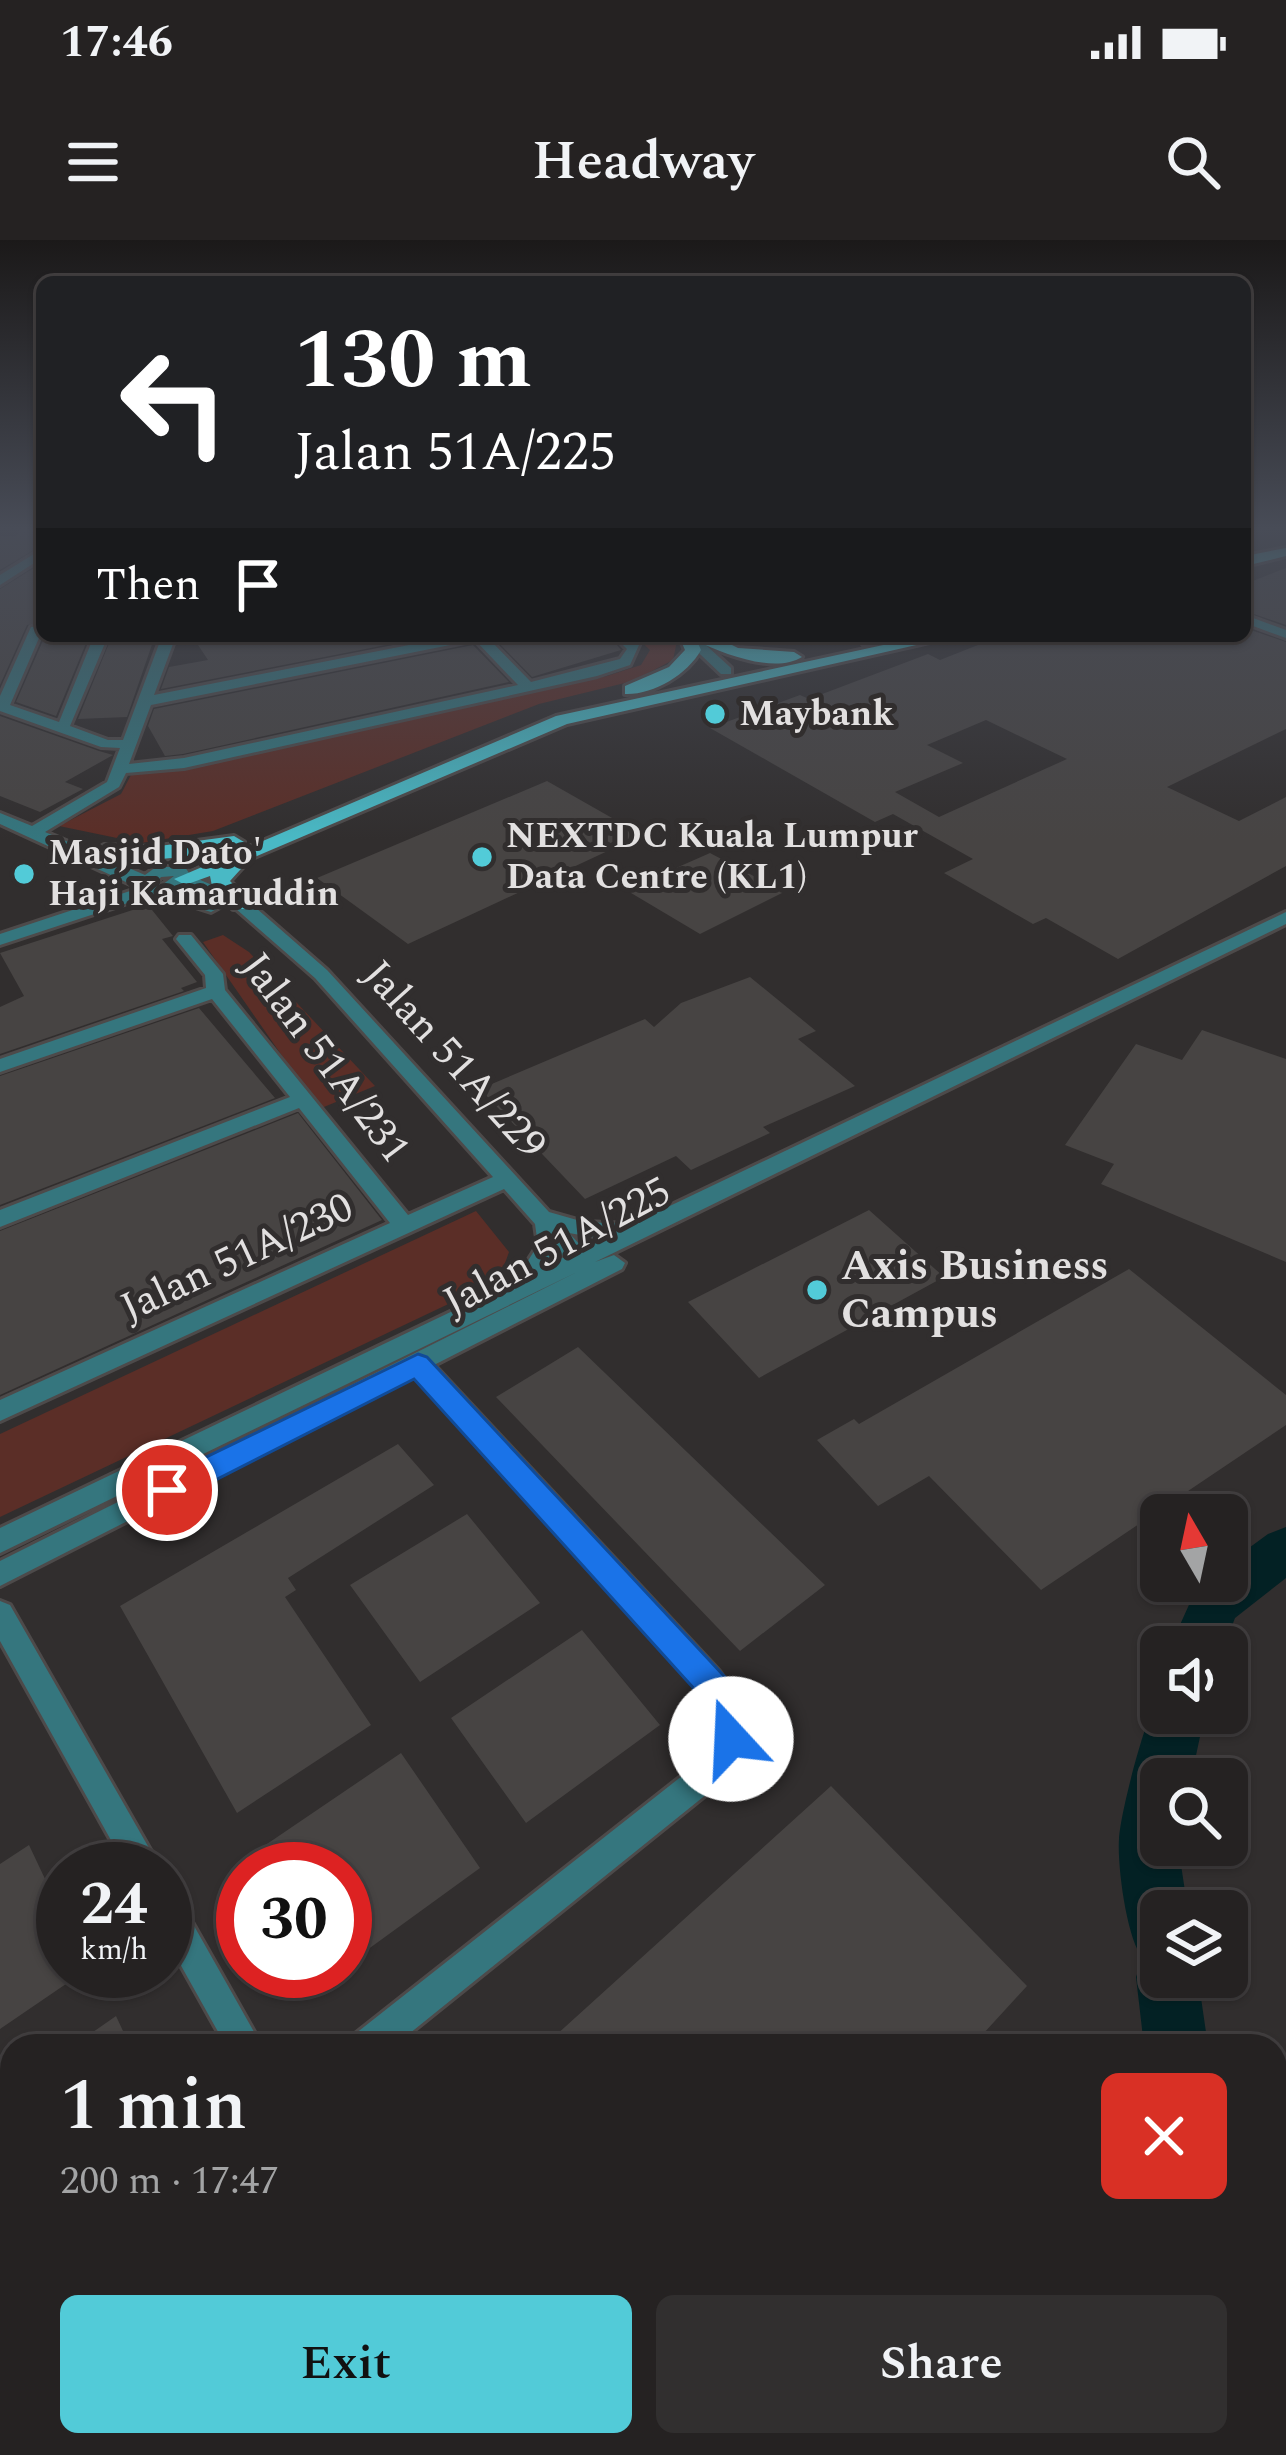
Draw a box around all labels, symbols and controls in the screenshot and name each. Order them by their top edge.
text: 17:46 [60,8,173,77]
text: Headway [532,121,754,203]
icon: menu [60,129,126,195]
icon: search [1160,129,1226,195]
text: 130 m [294,297,532,425]
icon: left [96,324,252,480]
text: Jalan 51A/225 [294,412,616,494]
text: Then [96,551,201,620]
icon: arrive [225,552,291,618]
place label: Maybank [739,687,894,742]
marker: Maybank [702,701,728,727]
place label: NEXTDC Kuala Lumpur Data Centre (KL1) [506,809,919,905]
place label: Masjid Dato' Haji Kamaruddin [48,826,339,922]
marker: NEXTDC Kuala Lumpur Data Centre (KL1) [469,844,495,870]
marker: Masjid Dato' Haji Kamaruddin [11,861,37,887]
street label: Jalan 51A/231 [225,939,425,1177]
street label: Jalan 51A/229 [347,946,561,1174]
street label: Jalan 51A/225 [432,1160,682,1334]
street label: Jalan 51A/230 [110,1177,364,1339]
place label: Axis Business Campus [841,1235,1109,1346]
marker: Axis Business Campus [804,1277,830,1303]
pin [116,1439,218,1541]
icon: arrive [134,1457,200,1523]
north arrow [1140,1494,1248,1602]
map controls [1140,1494,1248,1998]
button: sound [1140,1626,1248,1734]
position arrow [668,1676,794,1802]
button: search [1140,1758,1248,1866]
speed limit sign: 30 [216,1842,372,1998]
text: 24 [80,1859,148,1951]
button: layers [1140,1890,1248,1998]
text: km/h [80,1927,148,1973]
text: 1 min [60,2052,247,2161]
button: close [1101,2073,1227,2199]
text: 200 m · 17:47 [60,2152,279,2211]
button: Exit [60,2295,632,2433]
button: Share [656,2295,1227,2433]

